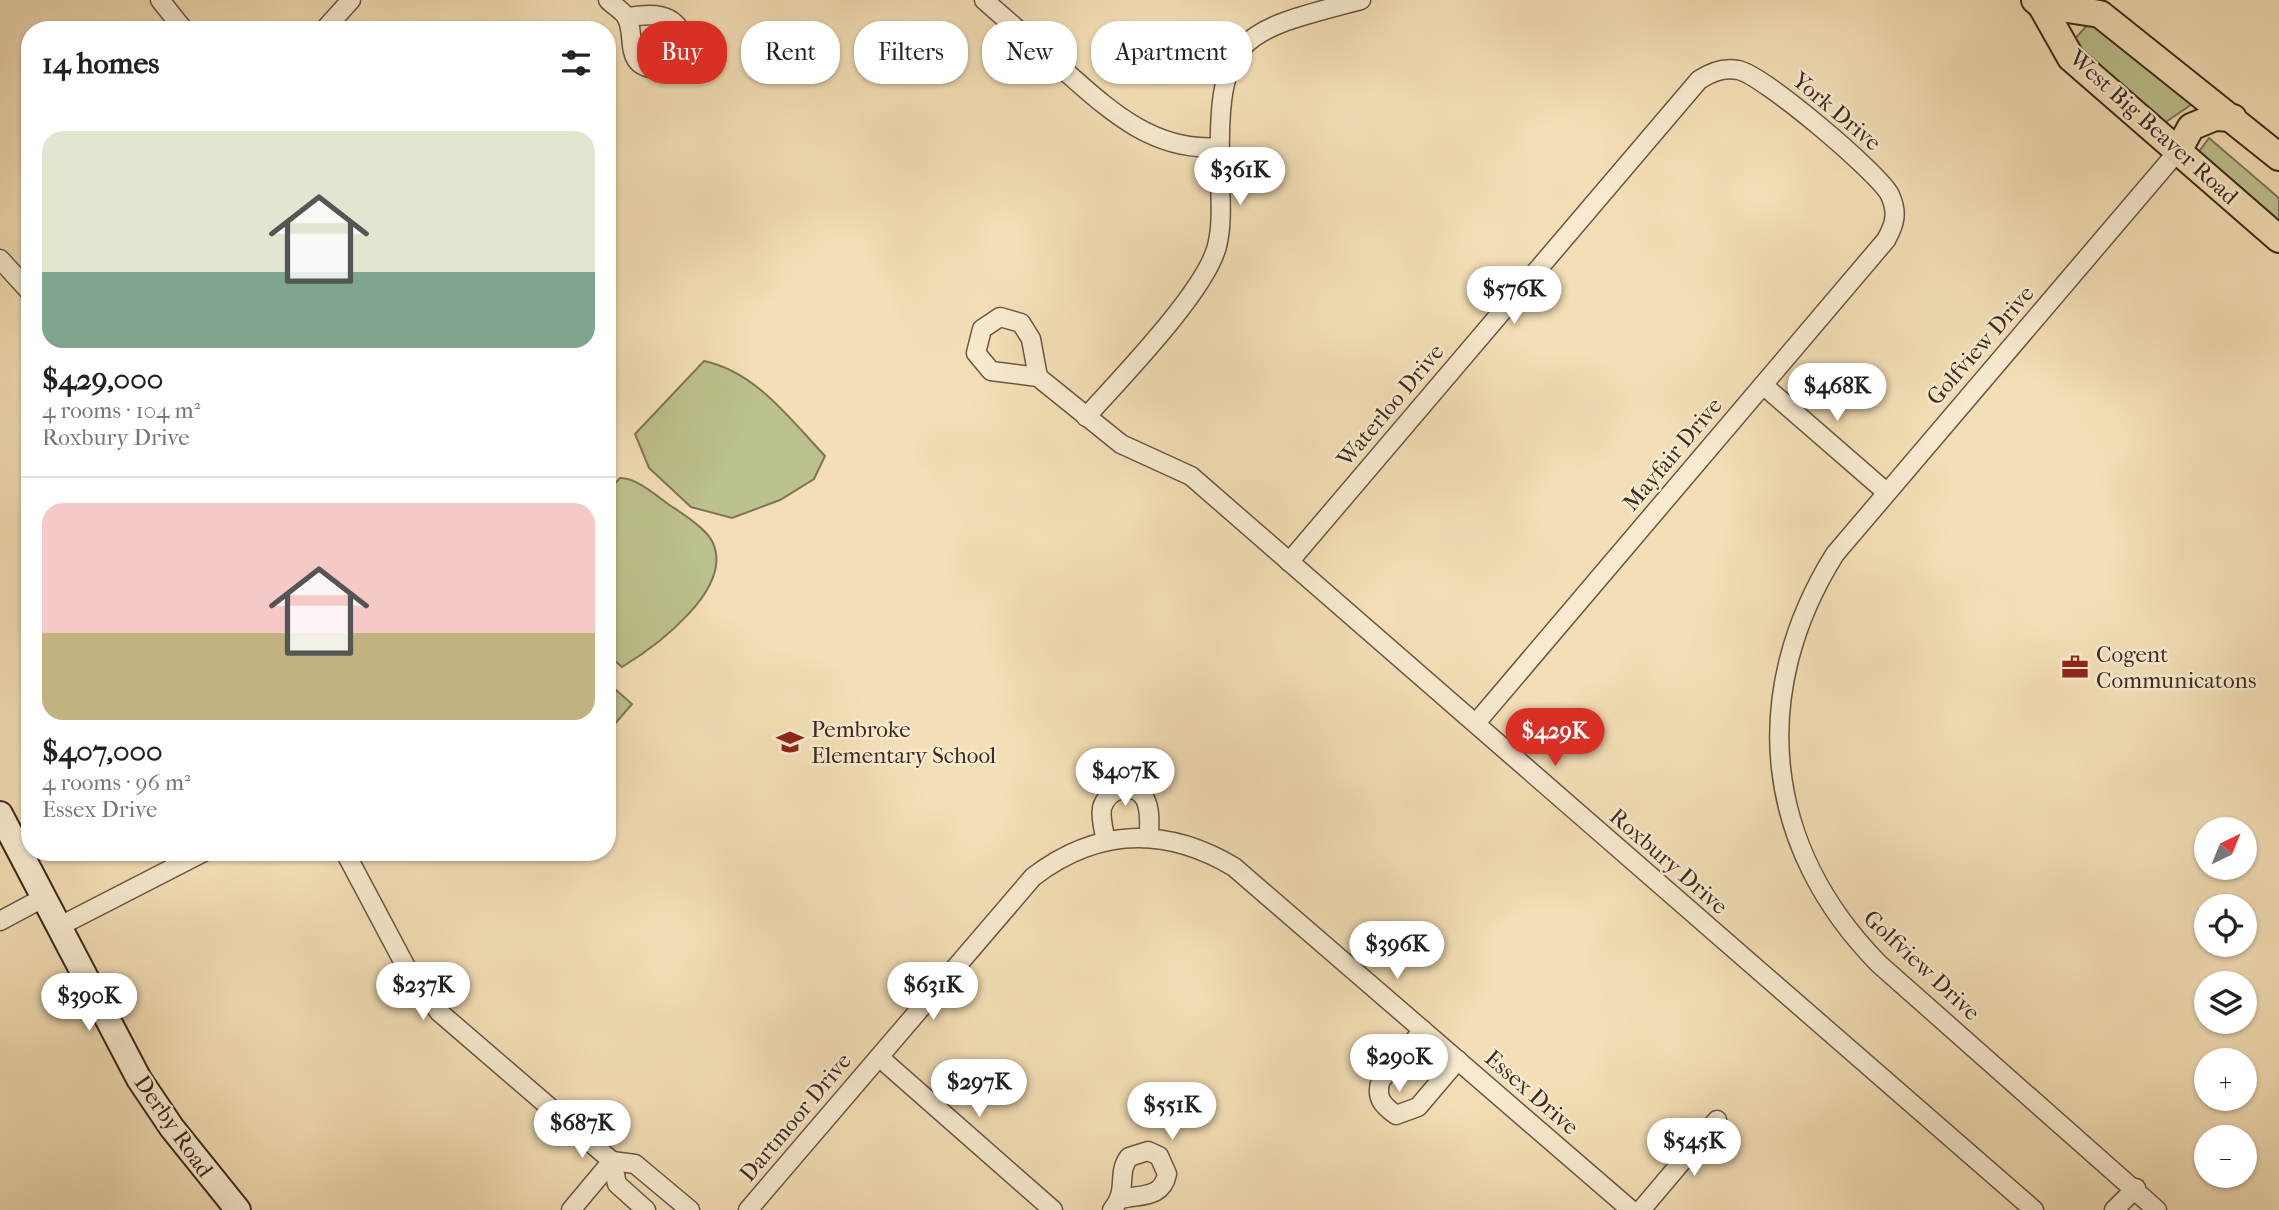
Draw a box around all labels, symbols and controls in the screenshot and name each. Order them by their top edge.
chip: Buy [637,21,727,84]
chip: Rent [741,21,840,84]
chip: Filters [854,21,968,84]
chip: New [982,21,1077,84]
chip: Apartment [1091,21,1252,84]
icon: filters [557,44,595,82]
street label: West Big Beaver Road [2063,44,2244,211]
text: 14 homes [42,46,159,81]
street label: York Drive [1786,66,1887,156]
pin: $361K [1191,148,1289,207]
text: $361K [1210,156,1270,183]
icon: home [256,176,382,302]
pin: $576K [1465,266,1563,326]
text: $576K [1483,275,1545,302]
street label: Golfview Drive [1921,280,2040,411]
street label: Waterloo Drive [1331,339,1449,473]
text: $429,000 [42,362,163,397]
pin: $468K [1788,364,1886,423]
text: $468K [1804,372,1870,399]
street label: Mayfair Drive [1617,392,1728,516]
text: 4 rooms · 104 m² [42,397,200,424]
text: Roxbury Drive [42,424,190,451]
icon: home [256,548,382,674]
place label: Cogent Communicatons [2096,641,2256,694]
office icon: Cogent Communicatons [2060,652,2090,682]
pin: $429K [1506,708,1604,768]
place label: Pembroke Elementary School [811,716,997,769]
text: $429K [1522,717,1588,744]
school or university icon: Pembroke Elementary School [775,727,805,757]
text: $407,000 [42,734,163,769]
pin: $407K [1076,748,1174,808]
text: $407K [1092,757,1158,784]
text: 4 rooms · 96 m² [42,769,191,796]
text: Essex Drive [42,796,157,823]
street label: Roxbury Drive [1604,803,1733,920]
north arrow [2194,817,2258,880]
map controls [2194,817,2257,1188]
button: locate [2194,894,2257,957]
street label: Golfview Drive [1858,905,1985,1026]
pin: $396K [1348,922,1446,981]
text: $396K [1365,930,1429,957]
pin: $237K [374,962,472,1022]
pin: $631K [884,962,982,1022]
text: $237K [392,971,454,998]
text: $631K [903,971,963,998]
button: layers [2194,971,2257,1034]
pin: $390K [40,974,138,1033]
text: $390K [57,982,121,1009]
pin: $290K [1350,1034,1448,1094]
text: $290K [1366,1043,1432,1070]
street label: Essex Drive [1479,1044,1584,1140]
street label: Dartmoor Drive [734,1048,857,1187]
button: + [2194,1048,2257,1111]
pin: $297K [930,1060,1028,1119]
text: $297K [947,1068,1011,1095]
street label: Derby Road [129,1070,219,1183]
pin: $551K [1123,1082,1221,1142]
text: $551K [1143,1091,1201,1118]
pin: $687K [533,1100,631,1160]
text: $687K [550,1109,614,1136]
pin: $545K [1645,1118,1743,1178]
button: − [2194,1125,2257,1188]
text: $545K [1663,1127,1725,1154]

